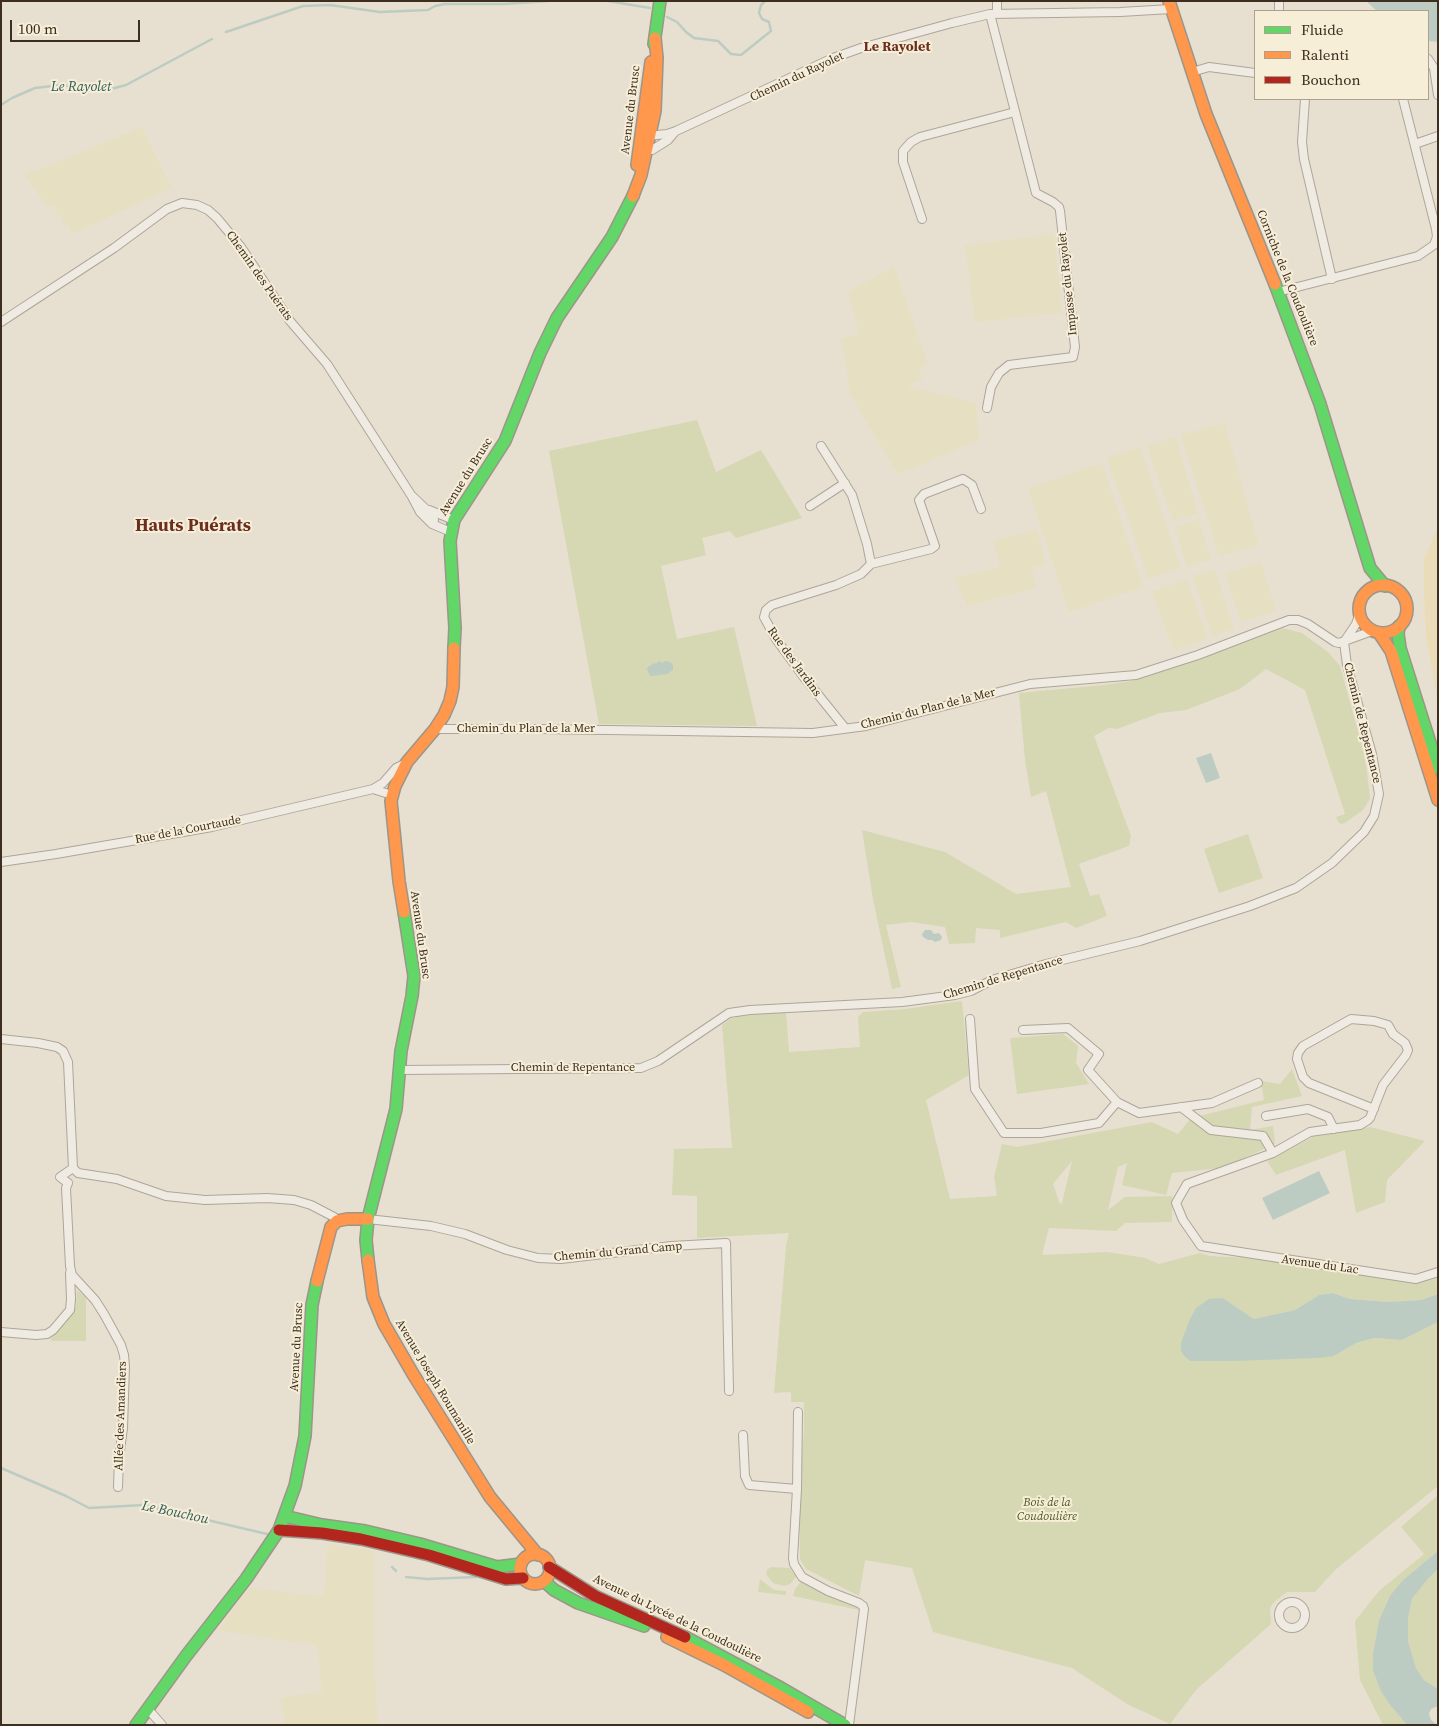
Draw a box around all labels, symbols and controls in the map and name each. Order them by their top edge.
scale bar [12,10,142,42]
legend [1254,10,1429,100]
text: 100 m [18,18,58,39]
text: Fluide [1301,19,1343,40]
district label: Le Rayolet [864,39,930,55]
text: Ralenti [1301,44,1349,65]
street label: Chemin du Rayolet [748,49,846,105]
street label: Avenue du Brusc [618,65,644,155]
text: Bouchon [1301,69,1361,90]
water label: Le Rayolet [51,79,111,95]
street label: Corniche de la Coudoulière [1253,208,1321,348]
street label: Chemin des Puérats [223,228,295,324]
street label: Impasse du Rayolet [1055,232,1081,336]
street label: Avenue du Brusc [436,435,496,519]
district label: Hauts Puérats [135,515,251,537]
street label: Rue des Jardins [764,624,824,700]
street label: Chemin de Repentance [1340,661,1384,785]
street label: Chemin du Plan de la Mer [859,685,997,733]
street label: Chemin du Plan de la Mer [457,722,595,736]
street label: Rue de la Courtaude [134,813,242,847]
street label: Avenue du Brusc [407,890,433,980]
street label: Chemin de Repentance [941,953,1065,1003]
street label: Chemin de Repentance [511,1061,635,1075]
street label: Chemin du Grand Camp [553,1239,683,1265]
street label: Avenue du Lac [1280,1252,1360,1278]
street label: Avenue du Brusc [287,1302,307,1392]
street label: Avenue Joseph Roumanille [392,1317,478,1447]
street label: Allée des Amandiers [112,1361,130,1471]
park label: Bois de la Coudoulière [1017,1496,1077,1524]
water label: Le Bouchou [140,1498,210,1528]
street label: Avenue du Lycée de la Coudoulière [590,1572,764,1666]

